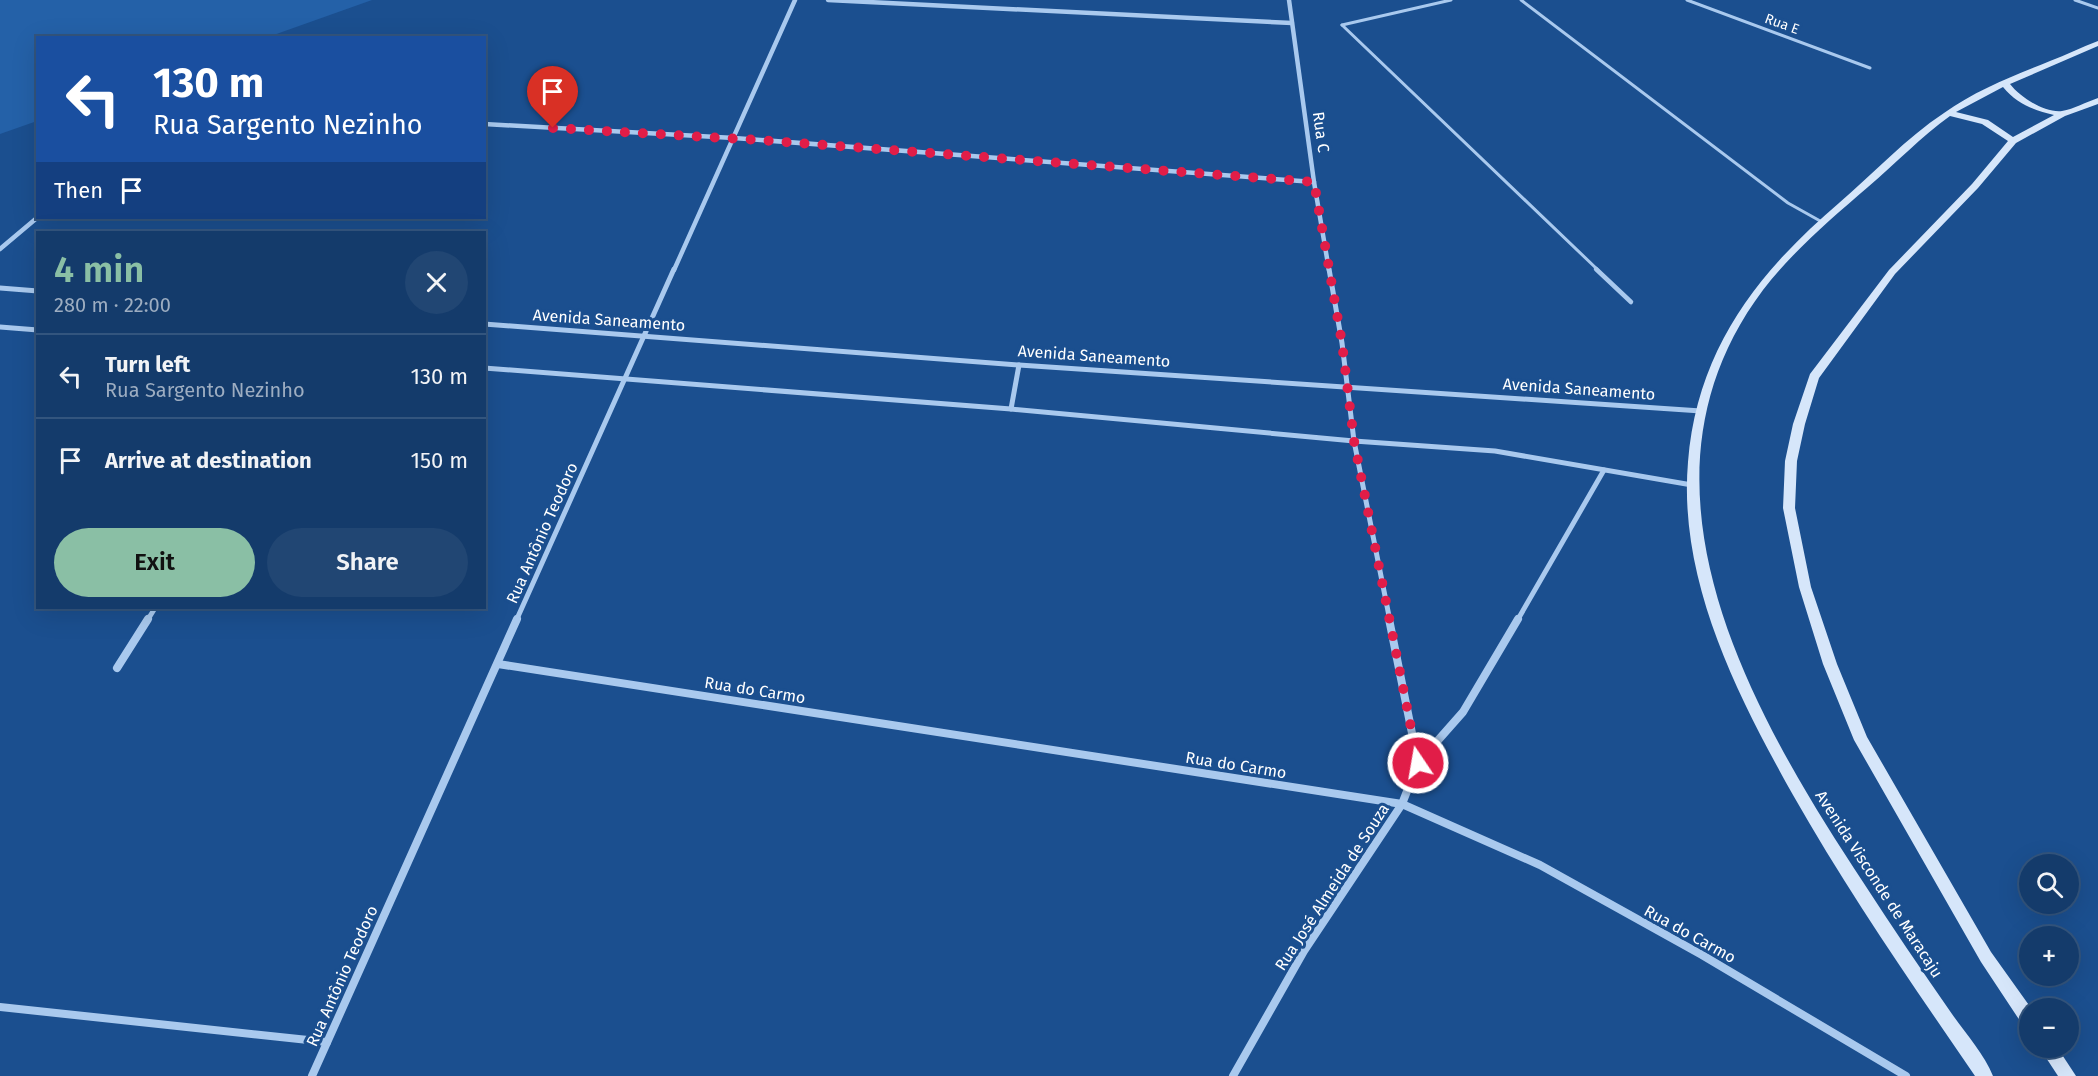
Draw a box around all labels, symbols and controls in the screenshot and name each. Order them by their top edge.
street label: Rua E [1762,10,1802,38]
text: 130 m [153,58,264,108]
icon: left [54,60,132,138]
pin [527,66,578,128]
icon: arrive [536,75,569,108]
text: Rua Sargento Nezinho [153,109,423,141]
street label: Rua C [1309,110,1333,154]
icon: arrive [115,174,148,207]
text: Then [54,177,103,204]
text: 4 min [54,248,144,292]
button: close [405,251,468,314]
text: 280 m · 22:00 [54,293,171,317]
street label: Avenida Saneamento [532,305,686,335]
street label: Avenida Saneamento [1017,341,1171,371]
text: Turn left [105,351,190,378]
icon: left [54,360,87,393]
text: 130 m [411,363,468,390]
street label: Avenida Saneamento [1502,374,1656,404]
text: Rua Sargento Nezinho [105,378,305,402]
icon: arrive [54,444,87,477]
text: Arrive at destination [105,447,312,474]
text: 150 m [410,447,468,474]
street label: Rua Antônio Teodoro [502,460,582,606]
button: Exit [54,528,255,597]
button: Share [267,528,468,597]
street label: Rua do Carmo [703,673,807,707]
position arrow [1386,731,1450,795]
street label: Rua do Carmo [1184,748,1288,782]
street label: Avenida Visconde de Maracaju [1811,787,1947,981]
street label: Rua José Almeida de Souza [1271,800,1393,974]
map controls [2019,854,2079,1058]
button: search [2019,854,2079,914]
street label: Rua do Carmo [1641,901,1739,967]
street label: Rua Antônio Teodoro [302,903,382,1049]
button: + [2019,926,2079,986]
button: − [2019,998,2079,1058]

